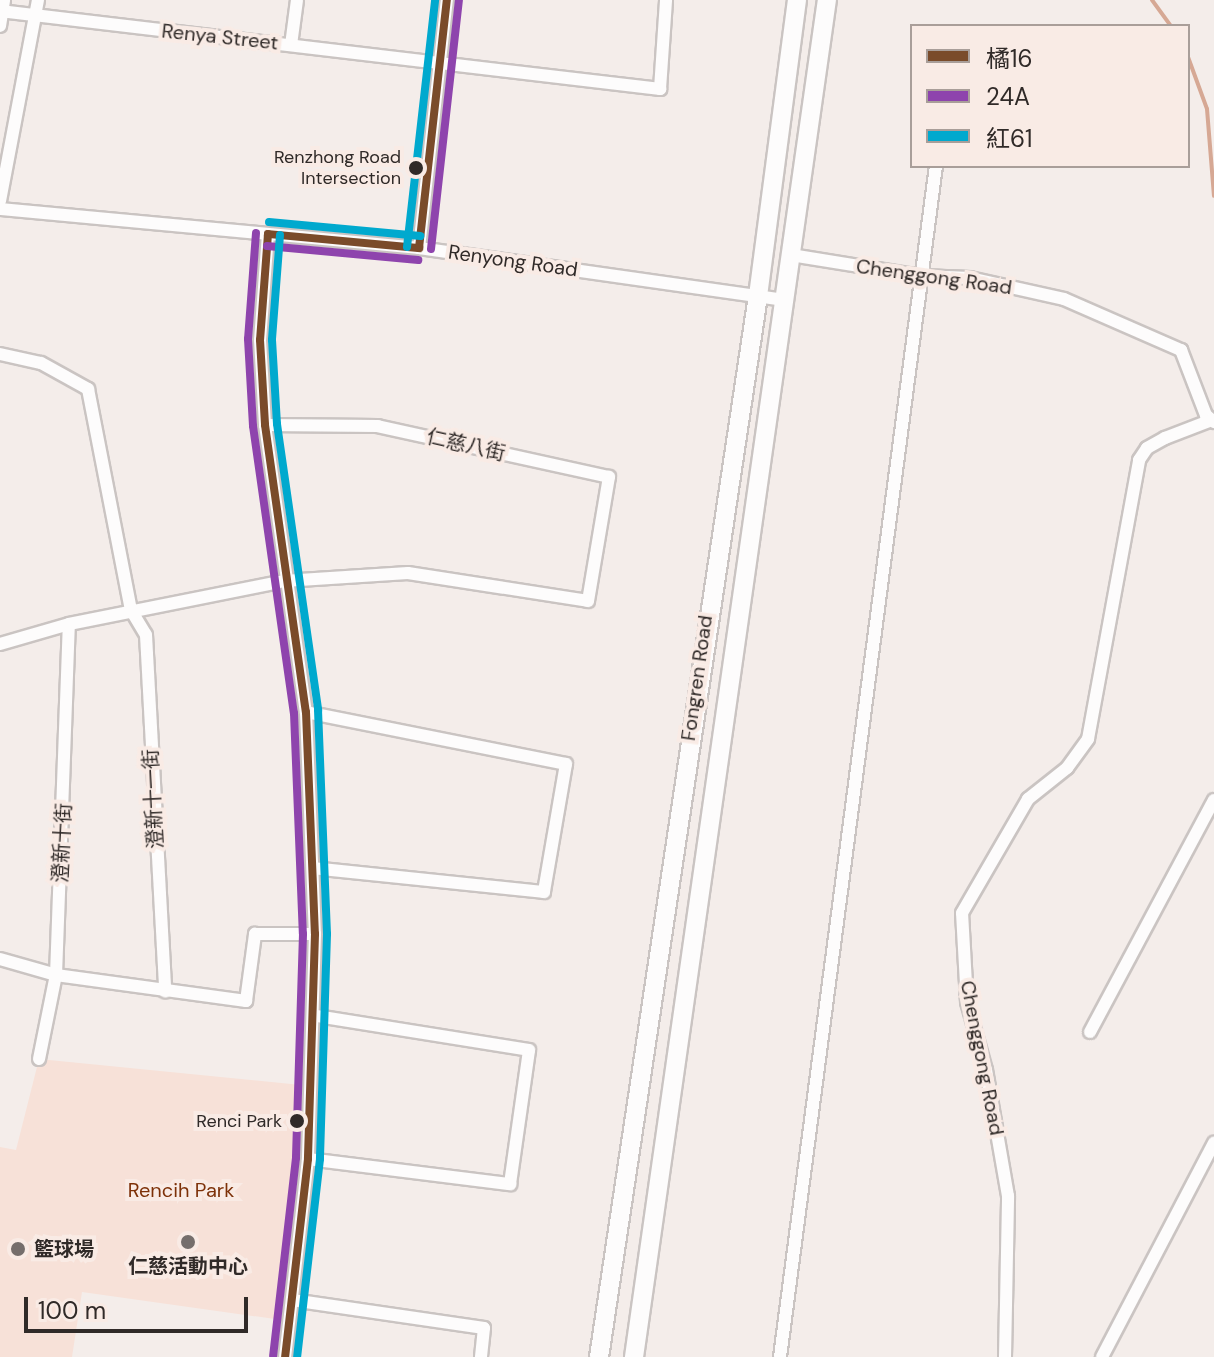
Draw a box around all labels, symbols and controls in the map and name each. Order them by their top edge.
street label: Renya Street [160,19,280,55]
legend [910,24,1190,168]
text: 橘16 [986,43,1033,74]
text: 24A [986,81,1030,112]
text: 紅61 [986,123,1033,154]
place label: Renzhong Road Intersection [274,147,401,190]
marker: Renzhong Road Intersection [408,160,424,176]
street label: Renyong Road [447,240,579,282]
street label: Chenggong Road [855,254,1013,300]
street label: 仁慈八街 [424,424,508,466]
street label: Fongren Road [676,614,718,742]
street label: 澄新十一街 [138,748,168,850]
street label: 澄新十街 [48,802,76,884]
street label: Chenggong Road [955,979,1009,1137]
place label: Renci Park [196,1110,282,1132]
marker: Renci Park [289,1113,305,1129]
park label: Rencih Park [128,1178,234,1202]
marker: 仁慈活動中心 [179,1233,197,1251]
place label: 籃球場 [34,1237,94,1261]
marker: 籃球場 [9,1240,27,1258]
place label: 仁慈活動中心 [128,1254,248,1278]
scale bar [28,1281,252,1331]
text: 100 m [38,1295,106,1326]

